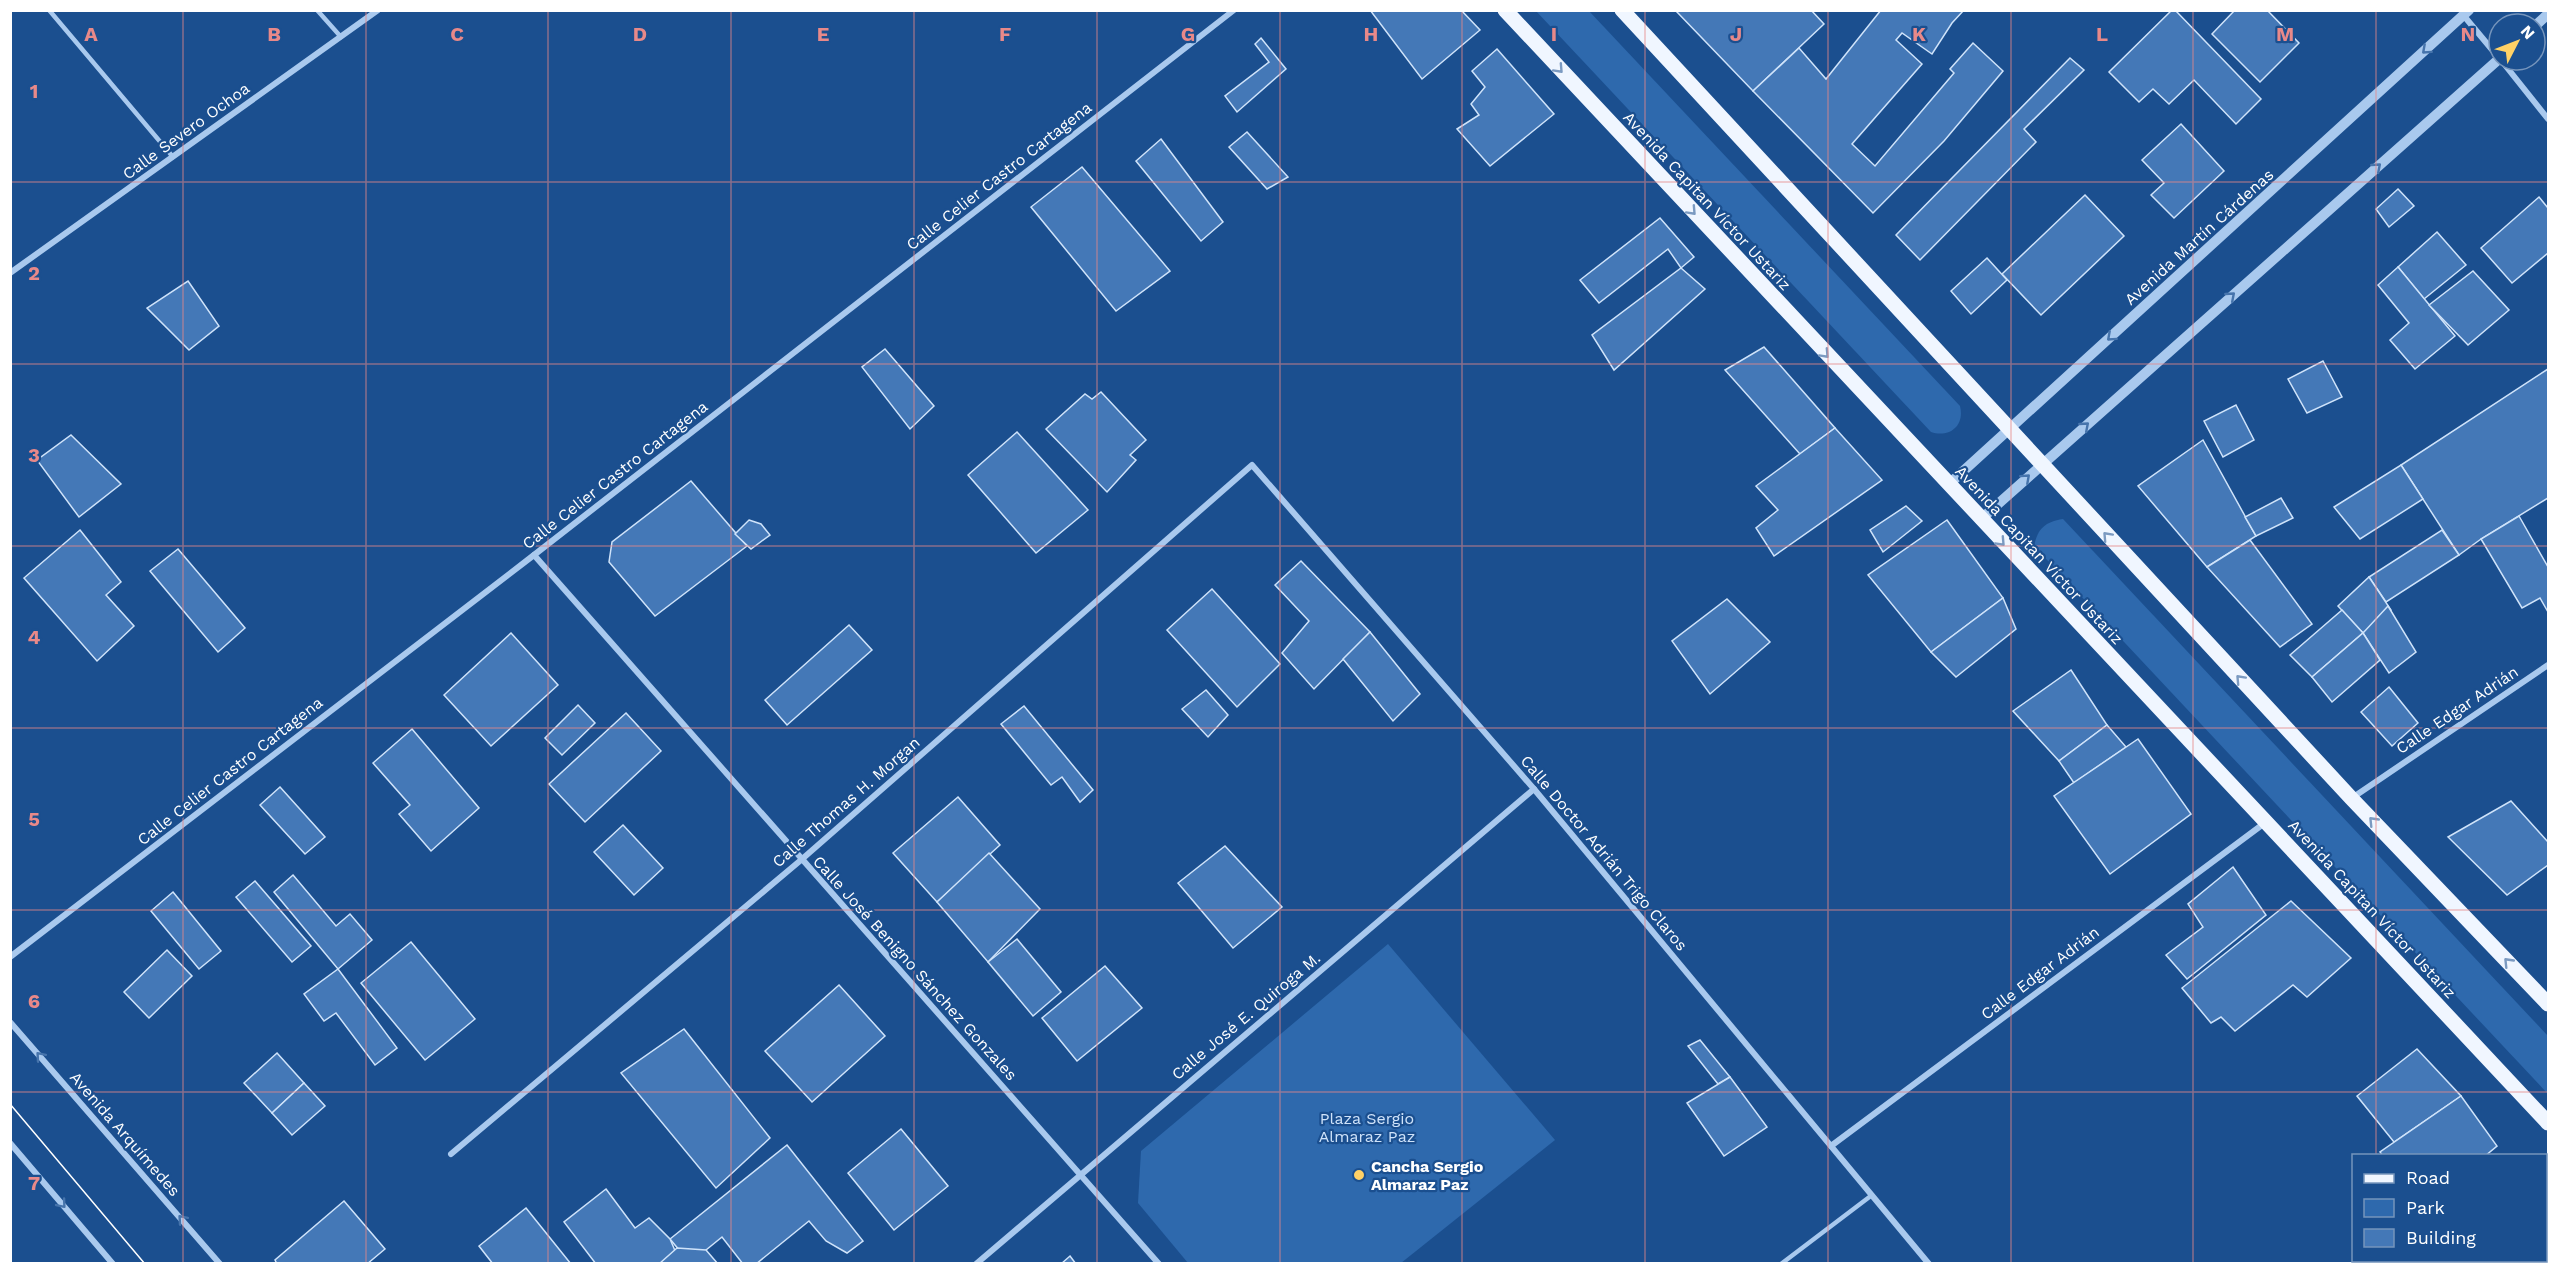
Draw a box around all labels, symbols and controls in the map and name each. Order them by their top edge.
north arrow [2487,12,2547,72]
text: A [84,22,98,46]
text: B [267,22,281,46]
text: C [450,22,464,46]
text: D [633,22,647,46]
text: E [817,22,829,46]
text: F [999,22,1011,46]
text: G [1181,22,1195,46]
text: H [1364,22,1378,46]
text: I [1551,22,1557,46]
text: J [1730,22,1742,46]
text: K [1912,22,1926,46]
text: L [2096,22,2108,46]
text: M [2276,22,2294,46]
text: N [2461,22,2475,46]
text: N [2517,22,2539,43]
one-way arrow [2422,43,2433,54]
one-way arrow [1552,62,1563,72]
text: 1 [30,79,38,103]
street label: Calle Severo Ochoa [119,79,253,183]
street label: Calle Celier Castro Cartagena [903,98,1095,254]
street label: Avenida Capitan Víctor Ustariz [1619,108,1795,294]
one-way arrow [2370,163,2381,174]
street label: Avenida Martín Cárdenas [2121,165,2277,309]
one-way arrow [1685,204,1696,215]
text: 2 [28,261,40,285]
one-way arrow [2224,292,2235,303]
one-way arrow [2108,330,2118,341]
one-way arrow [1818,347,1829,357]
street label: Calle Celier Castro Cartagena [519,397,711,553]
one-way arrow [2078,422,2089,433]
text: 3 [28,443,40,467]
street label: Avenida Capitan Víctor Ustariz [1951,462,2127,648]
one-way arrow [2019,474,2030,485]
one-way arrow [2103,532,2114,542]
one-way arrow [1994,536,2005,546]
text: 4 [28,625,41,649]
street label: Calle Edgar Adrián [2392,662,2522,758]
one-way arrow [2236,675,2247,685]
street label: Calle Celier Castro Cartagena [134,693,326,849]
street label: Calle Thomas H. Morgan [768,733,924,871]
street label: Calle Doctor Adrián Trigo Claros [1517,751,1691,955]
text: 5 [28,807,40,831]
street label: Avenida Capitan Víctor Ustariz [2284,816,2460,1002]
one-way arrow [2369,817,2380,828]
street label: Calle José Benigno Sánchez Gonzales [809,852,1021,1084]
street label: Calle Edgar Adrián [1977,922,2103,1024]
street label: Calle José E. Quiroga M. [1168,948,1324,1084]
one-way arrow [2504,958,2515,968]
text: 6 [28,989,40,1013]
one-way arrow [36,1052,47,1063]
street label: Avenida Arquímedes [66,1068,184,1200]
park label: Plaza Sergio Almaraz Paz [1319,1109,1415,1146]
legend [2352,1154,2547,1262]
place label: Cancha Sergio Almaraz Paz [1371,1157,1484,1194]
text: Road [2406,1167,2450,1188]
marker: Cancha Sergio Almaraz Paz [1352,1168,1366,1182]
text: 7 [28,1171,40,1195]
one-way arrow [55,1197,66,1208]
text: Park [2406,1197,2445,1218]
one-way arrow [178,1215,189,1226]
text: Building [2406,1227,2476,1248]

